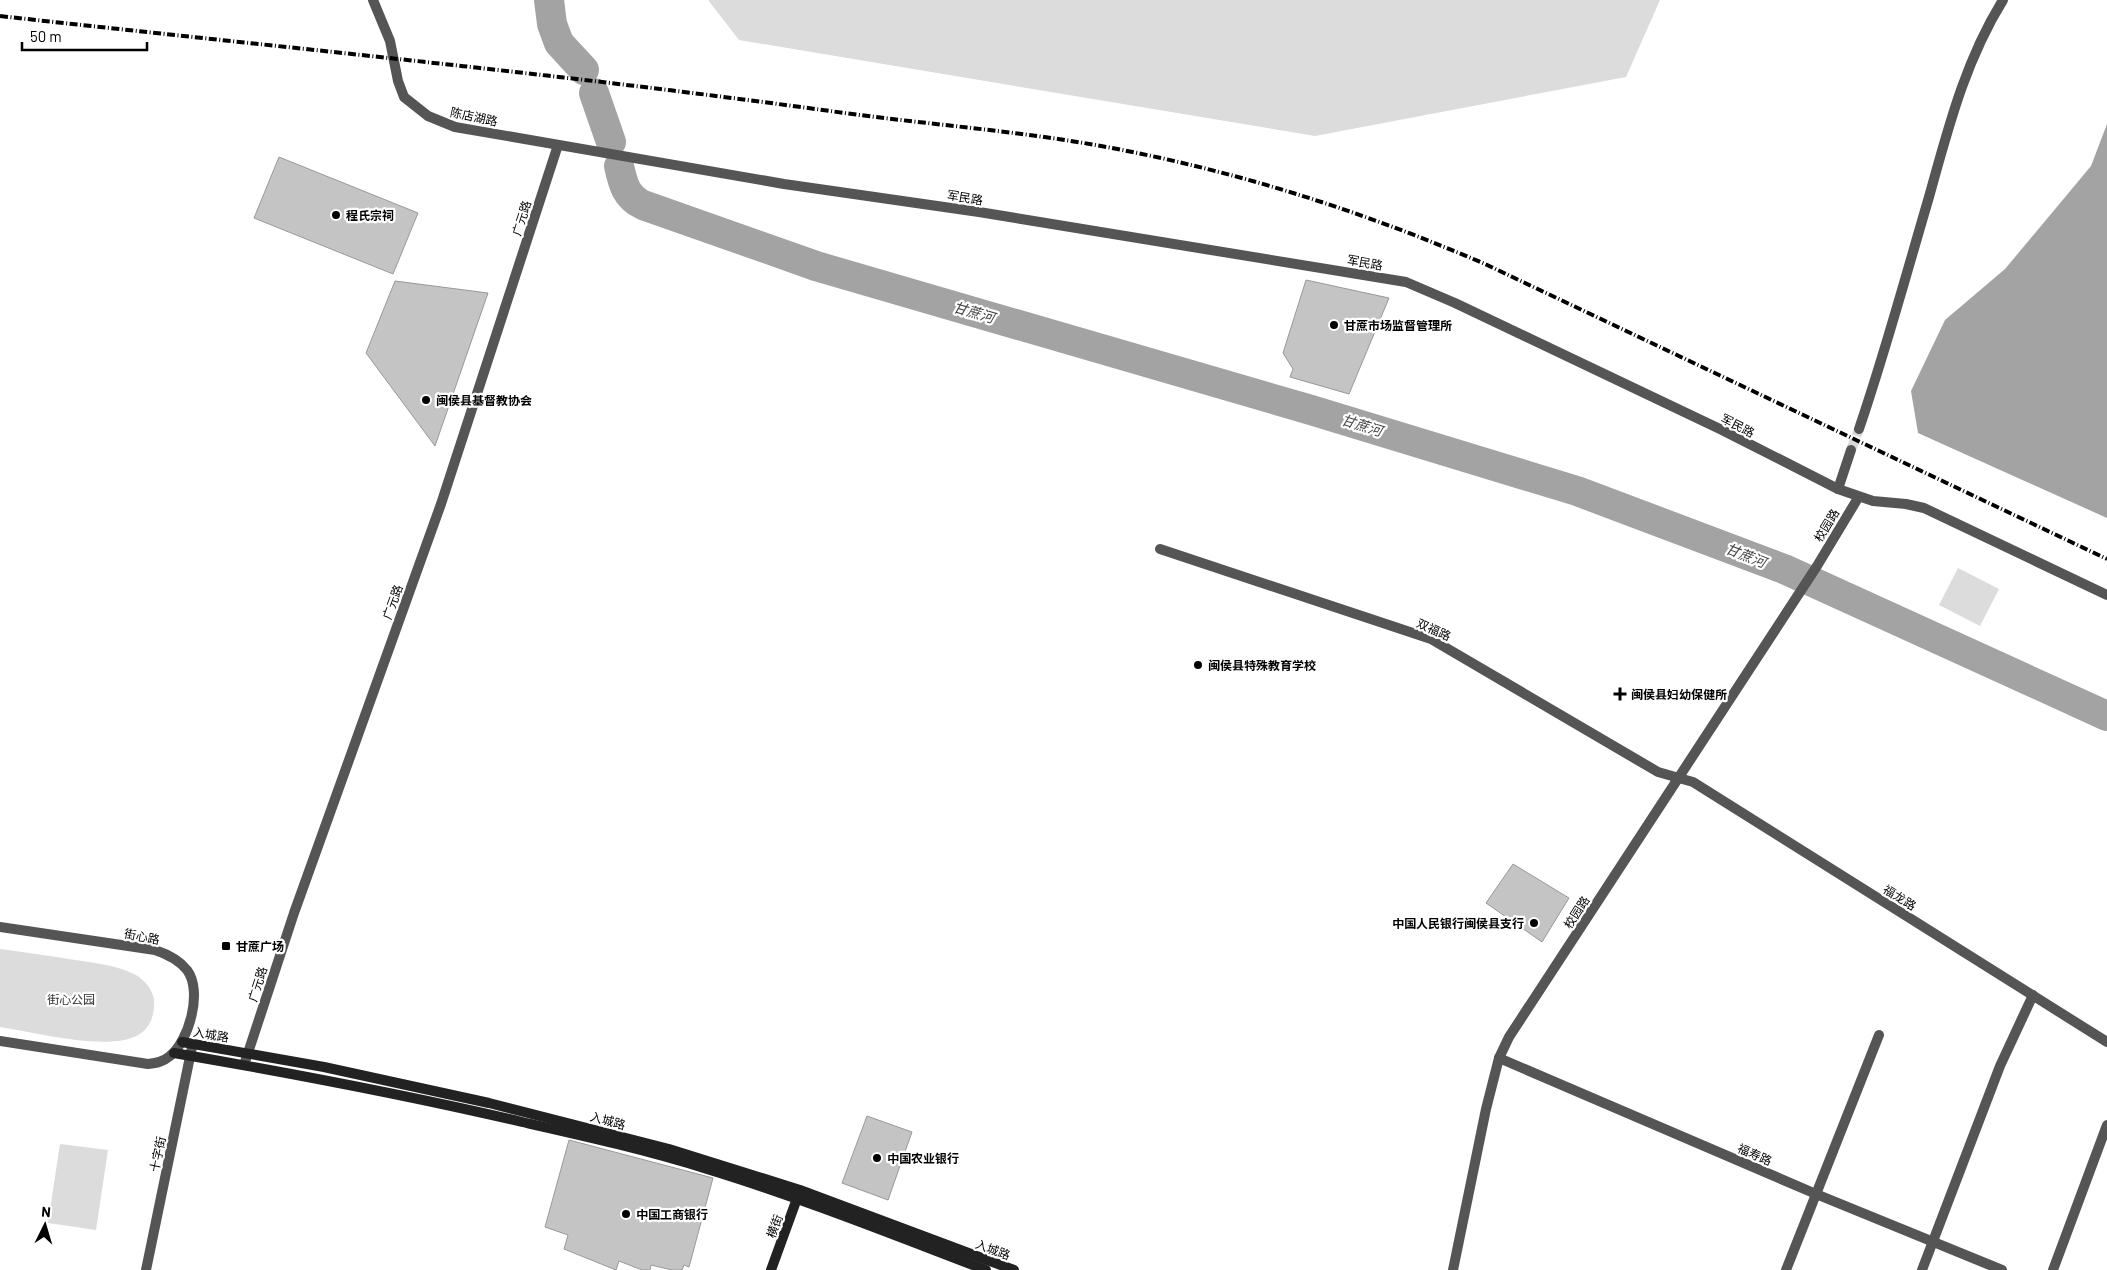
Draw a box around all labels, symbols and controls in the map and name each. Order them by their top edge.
scale bar [22,20,148,52]
text: 50 m [30,27,62,45]
street label: 陈店湖路 [449,104,499,128]
street label: 军民路 [946,187,984,207]
street label: 广元路 [509,199,533,237]
place label: 程氏宗祠 [346,208,394,222]
marker: 程氏宗祠 [330,209,342,221]
street label: 军民路 [1346,252,1384,272]
water label: 甘蔗河 [951,298,999,327]
place label: 甘蔗市场监督管理所 [1344,318,1452,332]
marker: 甘蔗市场监督管理所 [1328,319,1340,331]
place label: 闽侯县基督教协会 [436,393,532,407]
marker: 闽侯县基督教协会 [420,394,432,406]
water label: 甘蔗河 [1339,411,1387,440]
street label: 军民路 [1719,411,1757,439]
street label: 校园路 [1811,506,1841,544]
water label: 甘蔗河 [1723,540,1771,572]
street label: 广元路 [379,583,405,621]
street label: 双福路 [1415,615,1453,643]
place label: 闽侯县特殊教育学校 [1208,658,1316,672]
marker: 闽侯县特殊教育学校 [1192,659,1204,671]
marker: 闽侯县妇幼保健所 [1613,687,1627,701]
place label: 闽侯县妇幼保健所 [1631,687,1727,701]
street label: 福龙路 [1881,882,1919,912]
street label: 校园路 [1560,893,1592,931]
place label: 中国人民银行闽侯县支行 [1392,916,1524,930]
marker: 中国人民银行闽侯县支行 [1528,917,1540,929]
street label: 街心路 [123,926,161,946]
place label: 甘蔗广场 [236,939,284,953]
marker: 甘蔗广场 [220,940,232,952]
street label: 广元路 [245,965,269,1003]
park label: 街心公园 [47,992,95,1006]
street label: 入城路 [192,1024,230,1044]
street label: 入城路 [589,1109,627,1131]
street label: 十字街 [146,1135,168,1173]
street label: 福寿路 [1736,1141,1774,1167]
place label: 中国农业银行 [887,1151,959,1165]
marker: 中国农业银行 [871,1152,883,1164]
north arrow [20,1200,70,1250]
text: N [41,1203,52,1220]
place label: 中国工商银行 [636,1207,708,1221]
marker: 中国工商银行 [620,1208,632,1220]
street label: 横街 [763,1212,785,1240]
street label: 入城路 [974,1236,1012,1262]

